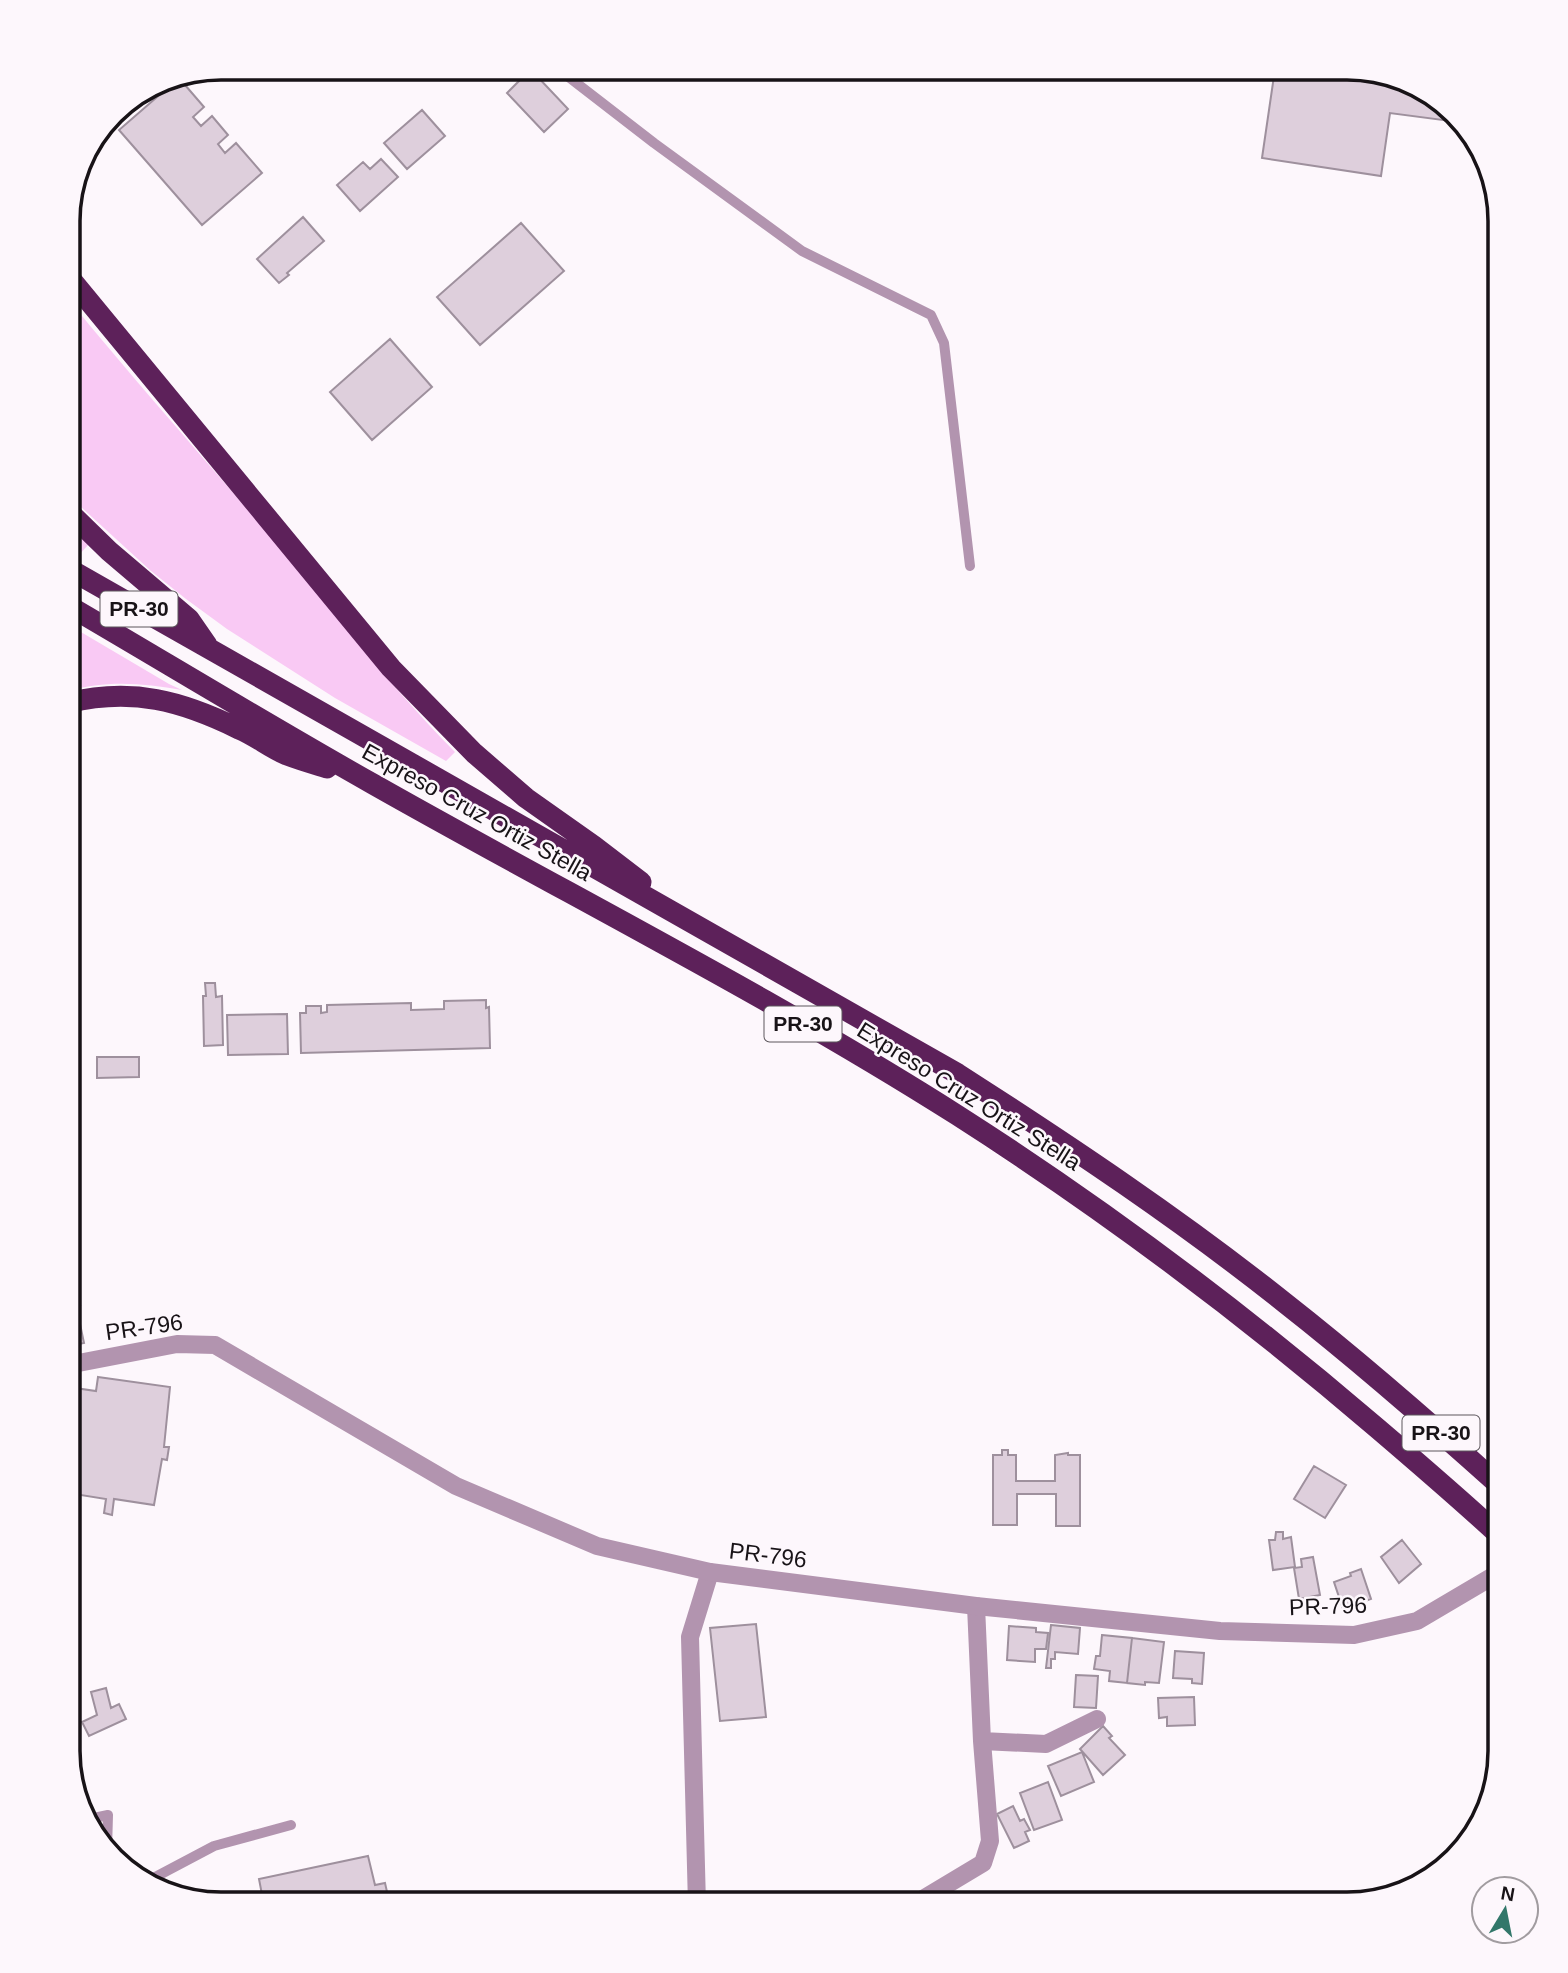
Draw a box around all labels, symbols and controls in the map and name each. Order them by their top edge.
road number: PR-30 [100,592,178,626]
street label: Expreso Cruz Ortiz Stella [358,738,596,886]
road number: PR-30 [764,1006,842,1042]
street label: Expreso Cruz Ortiz Stella [853,1017,1086,1176]
street label: PR-796 [104,1309,184,1345]
road number: PR-30 [1402,1416,1480,1450]
street label: PR-796 [728,1537,808,1573]
street label: PR-796 [1289,1592,1367,1620]
north arrow [1470,1875,1540,1945]
text: N [1499,1882,1516,1905]

